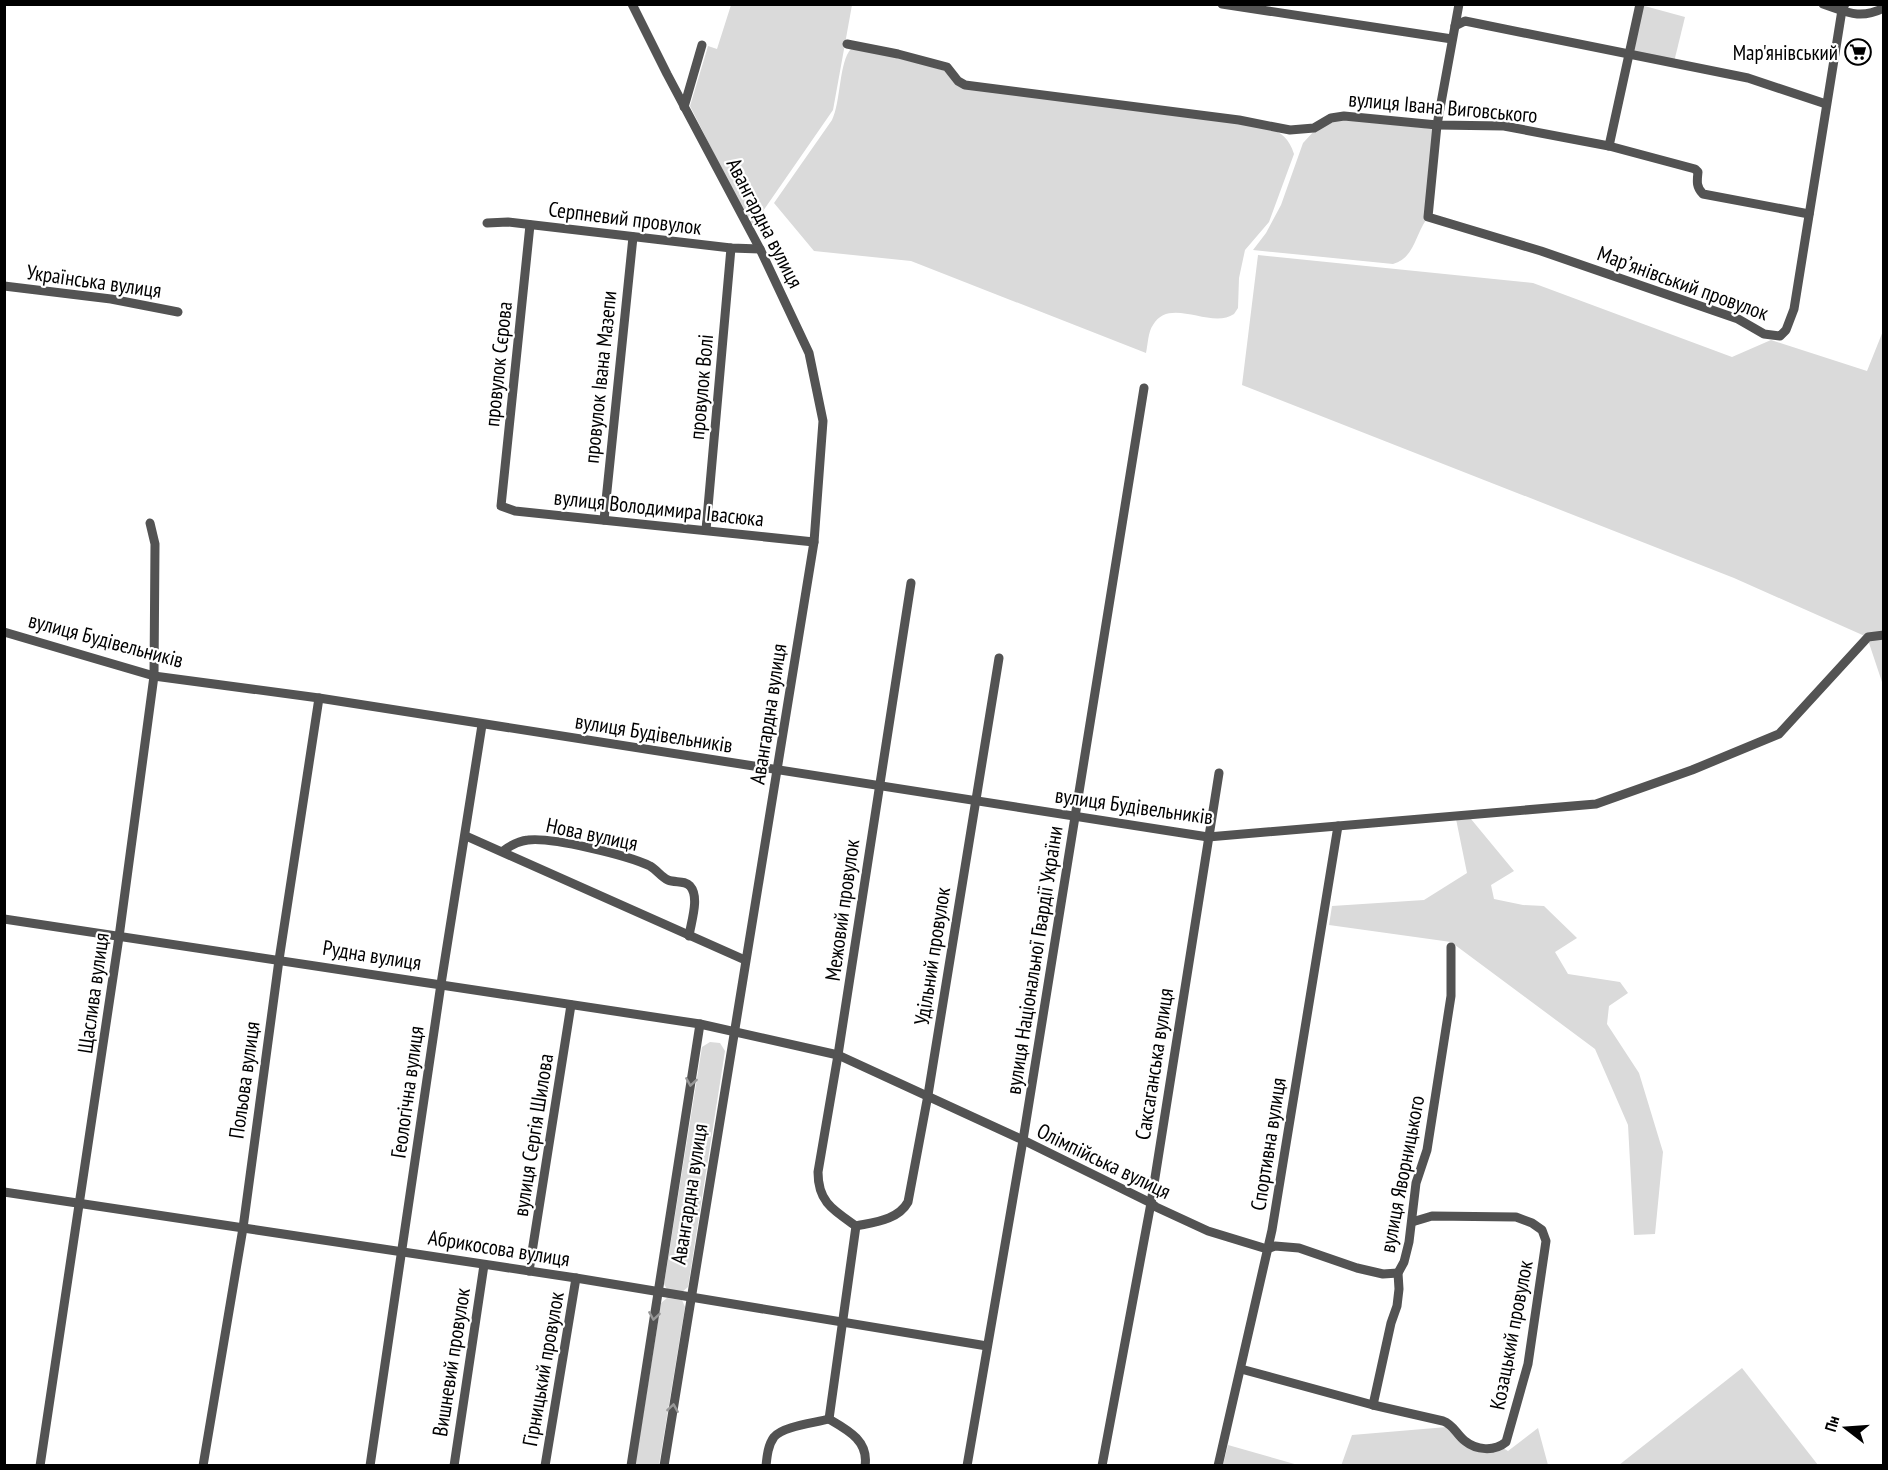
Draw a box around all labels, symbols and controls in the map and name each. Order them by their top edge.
supermarket icon: Мар'янівський [1843,37,1873,67]
place label: Мар'янівський [1733,39,1838,66]
street label: вулиця Івана Виговського [1347,85,1539,129]
street label: Авангардна вулиця [721,154,809,292]
street label: Серпневий провулок [547,195,703,241]
street label: Марʼянівський провулок [1594,240,1772,326]
street label: Українська вулиця [25,258,163,304]
street label: провулок Івана Мазепи [578,289,622,465]
street label: провулок Сєрова [478,300,518,428]
street label: провулок Волі [683,333,719,441]
street label: вулиця Володимира Івасюка [553,484,765,532]
street label: вулиця Будівельників [26,606,186,674]
street label: Авангардна вулиця [744,642,792,786]
street label: вулиця Будівельників [573,707,735,759]
street label: вулиця Будівельників [1053,782,1215,830]
street label: Нова вулиця [544,811,640,857]
street label: вулиця Національної Гвардії України [999,824,1069,1096]
street label: Межовий провулок [819,838,865,982]
street label: Удільний провулок [908,885,956,1027]
street label: Щаслива вулиця [71,931,115,1055]
street label: Рудна вулиця [321,934,423,976]
street label: Саксаганська вулиця [1129,986,1179,1142]
street label: Польова вулиця [222,1020,266,1140]
street label: Геологічна вулиця [384,1024,430,1160]
street label: вулиця Сергія Шилова [507,1052,559,1218]
one-way arrow [685,1076,698,1086]
street label: Спортивна вулиця [1244,1076,1292,1212]
street label: вулиця Яворницького [1374,1093,1430,1255]
street label: Олімпійська вулиця [1033,1117,1175,1205]
street label: Авангардна вулиця [665,1122,713,1266]
street label: Абрикосова вулиця [426,1223,572,1273]
street label: Козацький провулок [1483,1258,1539,1412]
street label: Вишневий провулок [426,1286,476,1438]
street label: Гірницький провулок [516,1290,570,1448]
one-way arrow [649,1311,661,1320]
north arrow [1816,1398,1876,1458]
one-way arrow [666,1403,679,1413]
text: Пн [1820,1413,1843,1434]

